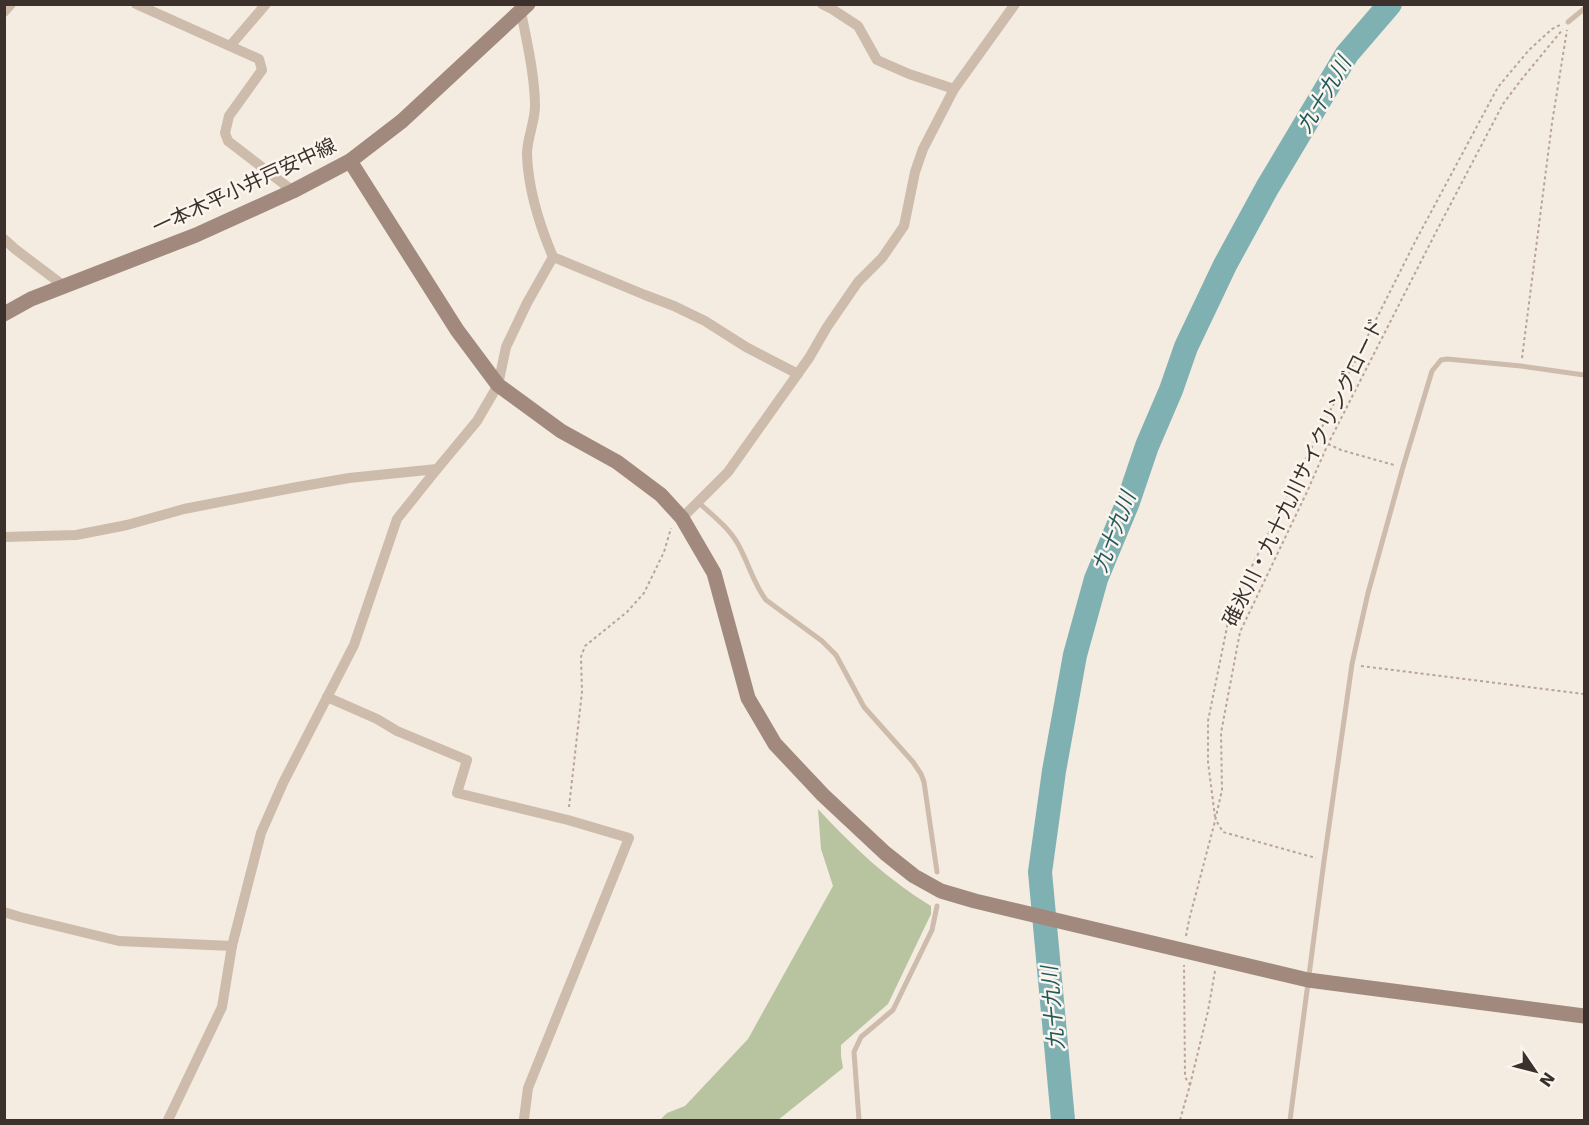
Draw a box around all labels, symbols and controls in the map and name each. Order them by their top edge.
water label: 九十九川 [1292,51,1357,137]
street label: 一本木平小井戸安中線 [148,133,340,239]
street label: 碓氷川・九十九川サイクリングロード [1218,314,1388,630]
water label: 九十九川 [1088,487,1141,576]
water label: 九十九川 [1037,963,1069,1051]
north arrow [1505,1041,1565,1101]
text: N [1535,1068,1558,1090]

